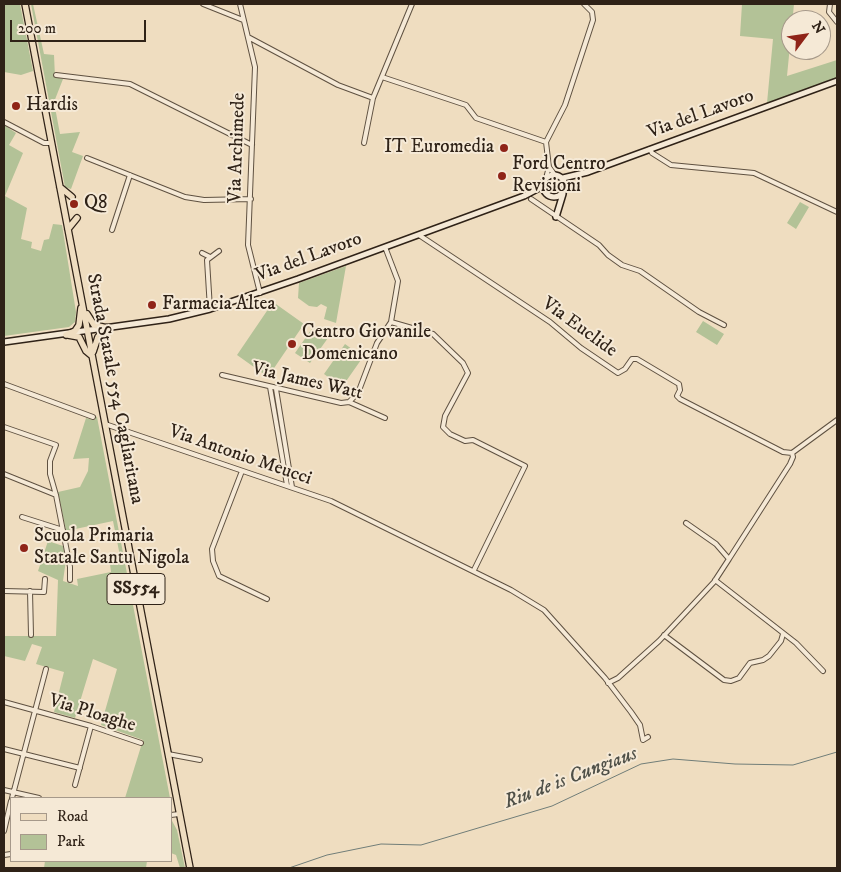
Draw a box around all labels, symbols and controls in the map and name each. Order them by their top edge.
scale bar [12,10,149,42]
north arrow [781,10,831,60]
text: N [807,18,829,37]
text: 200 m [18,19,56,38]
street label: Via del Lavoro [645,85,757,145]
street label: Via Archimede [225,92,251,204]
place label: Hardis [26,95,78,117]
marker: Hardis [10,100,22,112]
place label: IT Euromedia [384,137,494,159]
marker: IT Euromedia [498,142,510,154]
place label: Ford Centro Revisioni [512,154,605,198]
marker: Ford Centro Revisioni [496,170,508,182]
place label: Q8 [84,193,108,215]
marker: Q8 [68,198,80,210]
street label: Via del Lavoro [253,228,365,288]
street label: Strada Statale 554 Cagliaritana [80,272,148,506]
street label: Via Euclide [537,293,621,363]
place label: Farmacia Altea [162,294,276,316]
marker: Farmacia Altea [146,299,158,311]
place label: Centro Giovanile Domenicano [302,322,431,366]
marker: Centro Giovanile Domenicano [286,338,298,350]
street label: Via James Watt [249,358,365,406]
street label: Via Antonio Meucci [166,421,314,491]
place label: Scuola Primaria Statale Santu Nigola [34,526,189,570]
marker: Scuola Primaria Statale Santu Nigola [18,542,30,554]
road number: SS554 [107,574,165,604]
street label: Via Ploaghe [46,690,138,738]
water label: Riu de is Cungiaus [501,743,641,815]
legend [10,797,172,862]
text: Road [57,807,88,826]
text: Park [57,832,85,851]

